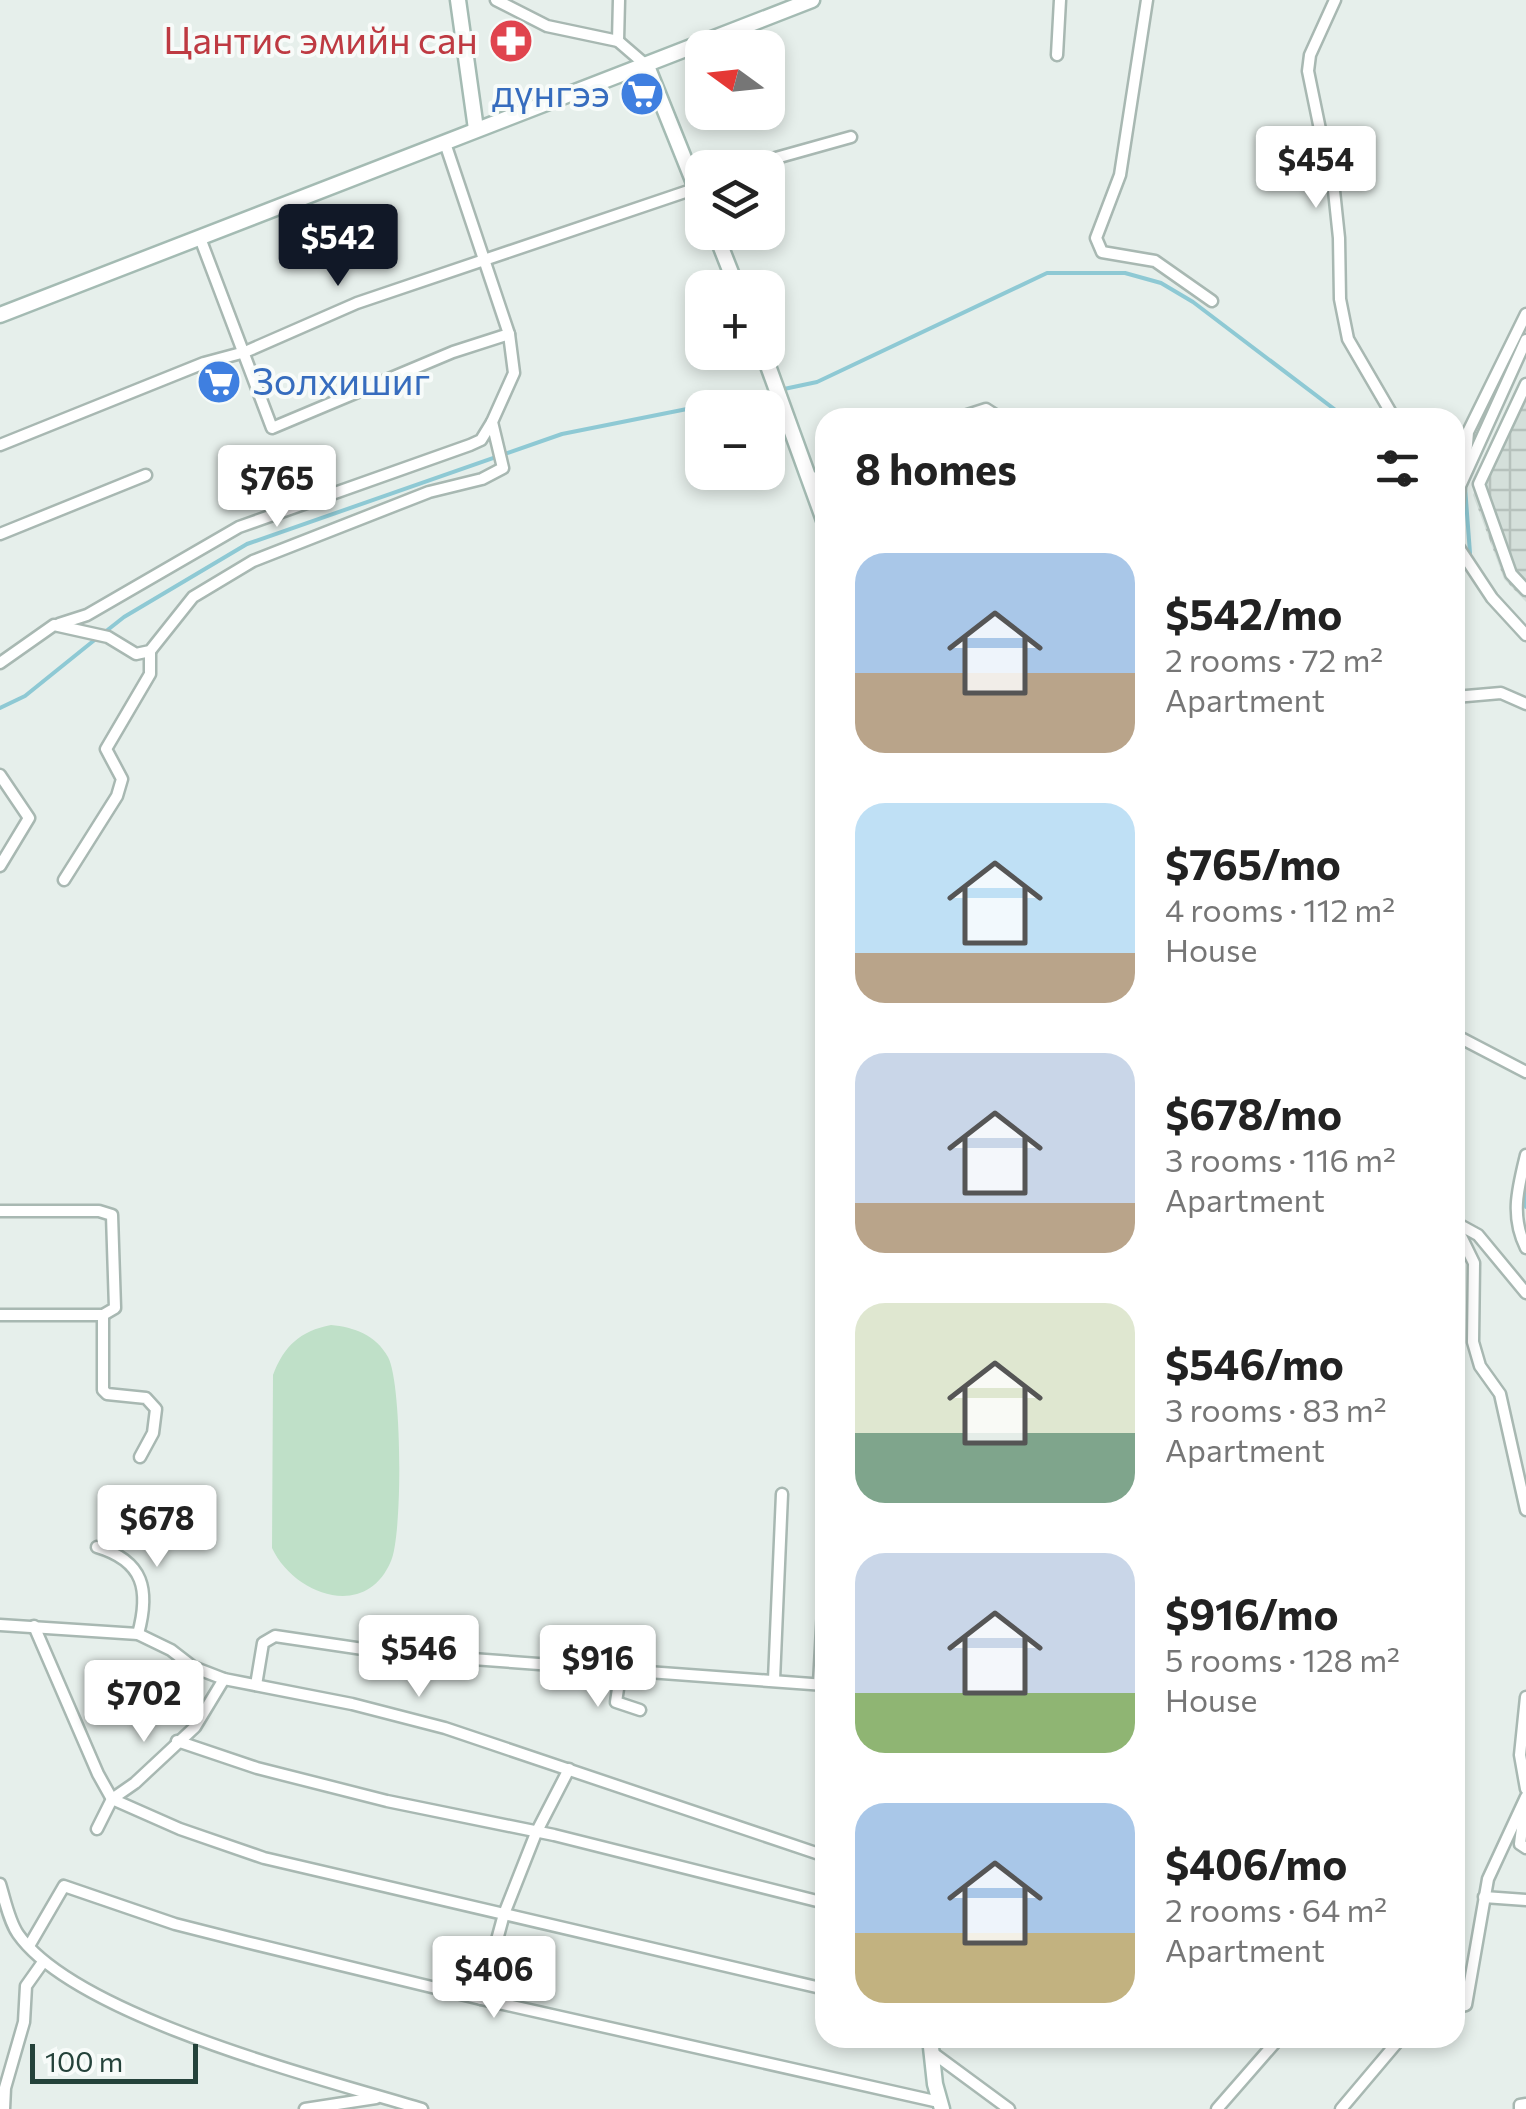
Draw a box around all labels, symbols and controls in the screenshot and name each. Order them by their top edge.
place label: Цантис эмийн сан [163,15,478,62]
pharmacy icon: Цантис эмийн сан [488,18,534,64]
north arrow [685,30,785,130]
map controls [685,30,785,490]
place label: дүнгээ [492,68,610,115]
supermarket icon: дүнгээ [619,71,665,117]
pin: $454 [1257,126,1375,211]
text: $454 [1278,138,1354,178]
button: layers [685,150,785,250]
pin: $542 [279,204,397,289]
text: $542 [301,216,375,256]
button: + [685,270,785,370]
place label: Золхишиг [252,356,430,403]
supermarket icon: Золхишиг [196,359,242,405]
button: − [685,390,785,490]
icon: filters [1370,441,1425,496]
text: 8 homes [855,442,1017,494]
pin: $765 [218,445,336,530]
text: $765 [240,457,314,497]
text: $542/mo [1165,587,1342,639]
icon: home [935,593,1055,713]
text: 2 rooms · 72 m² [1165,639,1383,679]
text: Apartment [1165,679,1325,719]
text: $765/mo [1165,837,1341,889]
icon: home [935,843,1055,963]
text: 4 rooms · 112 m² [1165,889,1395,929]
text: House [1165,929,1257,969]
text: $678/mo [1165,1087,1342,1139]
icon: home [935,1093,1055,1213]
text: 3 rooms · 116 m² [1165,1139,1396,1179]
text: Apartment [1165,1179,1325,1219]
text: $546/mo [1165,1337,1344,1389]
icon: home [935,1343,1055,1463]
text: 3 rooms · 83 m² [1165,1389,1387,1429]
text: Apartment [1165,1429,1325,1469]
pin: $678 [98,1485,216,1570]
text: $678 [119,1497,195,1537]
text: $916/mo [1165,1587,1339,1639]
icon: home [935,1593,1055,1713]
pin: $546 [360,1615,478,1700]
pin: $916 [539,1625,657,1710]
text: $546 [381,1627,457,1667]
text: $916 [562,1637,634,1677]
text: 5 rooms · 128 m² [1165,1639,1400,1679]
pin: $702 [85,1660,203,1745]
text: $702 [106,1672,182,1712]
text: House [1165,1679,1257,1719]
text: $406/mo [1165,1837,1347,1889]
icon: home [935,1843,1055,1963]
text: 2 rooms · 64 m² [1165,1889,1387,1929]
text: Apartment [1165,1929,1325,1969]
pin: $406 [435,1936,553,2021]
text: $406 [454,1948,534,1988]
scale bar [30,2039,198,2084]
text: 100 m [45,2044,123,2078]

